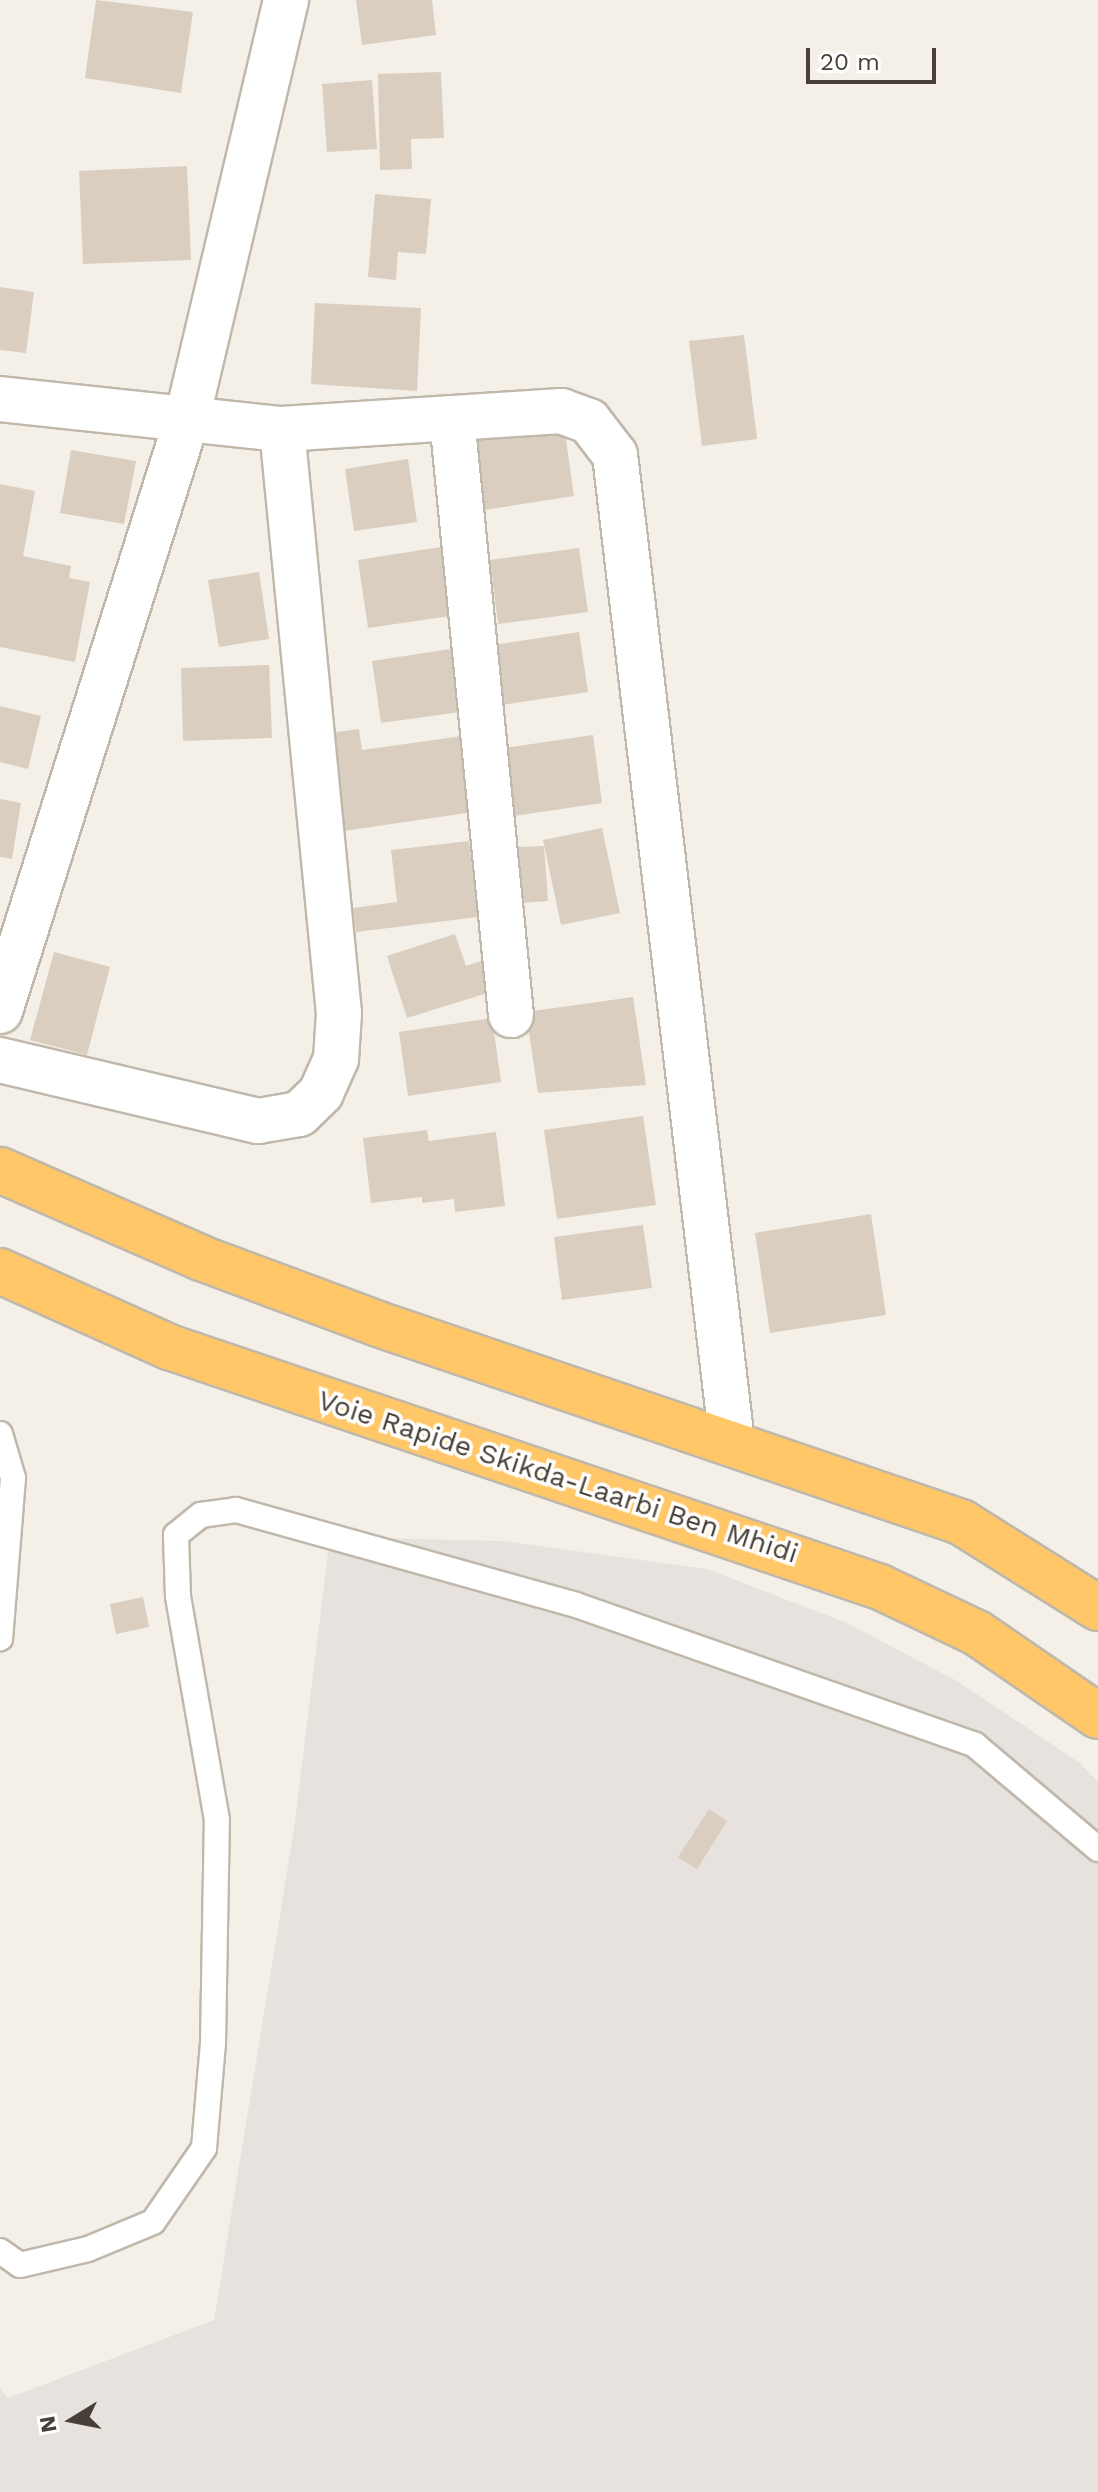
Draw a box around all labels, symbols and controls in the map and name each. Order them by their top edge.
scale bar [810,32,940,82]
text: 20 m [820,48,880,76]
street label: Voie Rapide Skikda-Laarbi Ben Mhidi [314,1383,802,1571]
north arrow [32,2380,112,2460]
text: N [34,2414,62,2434]

